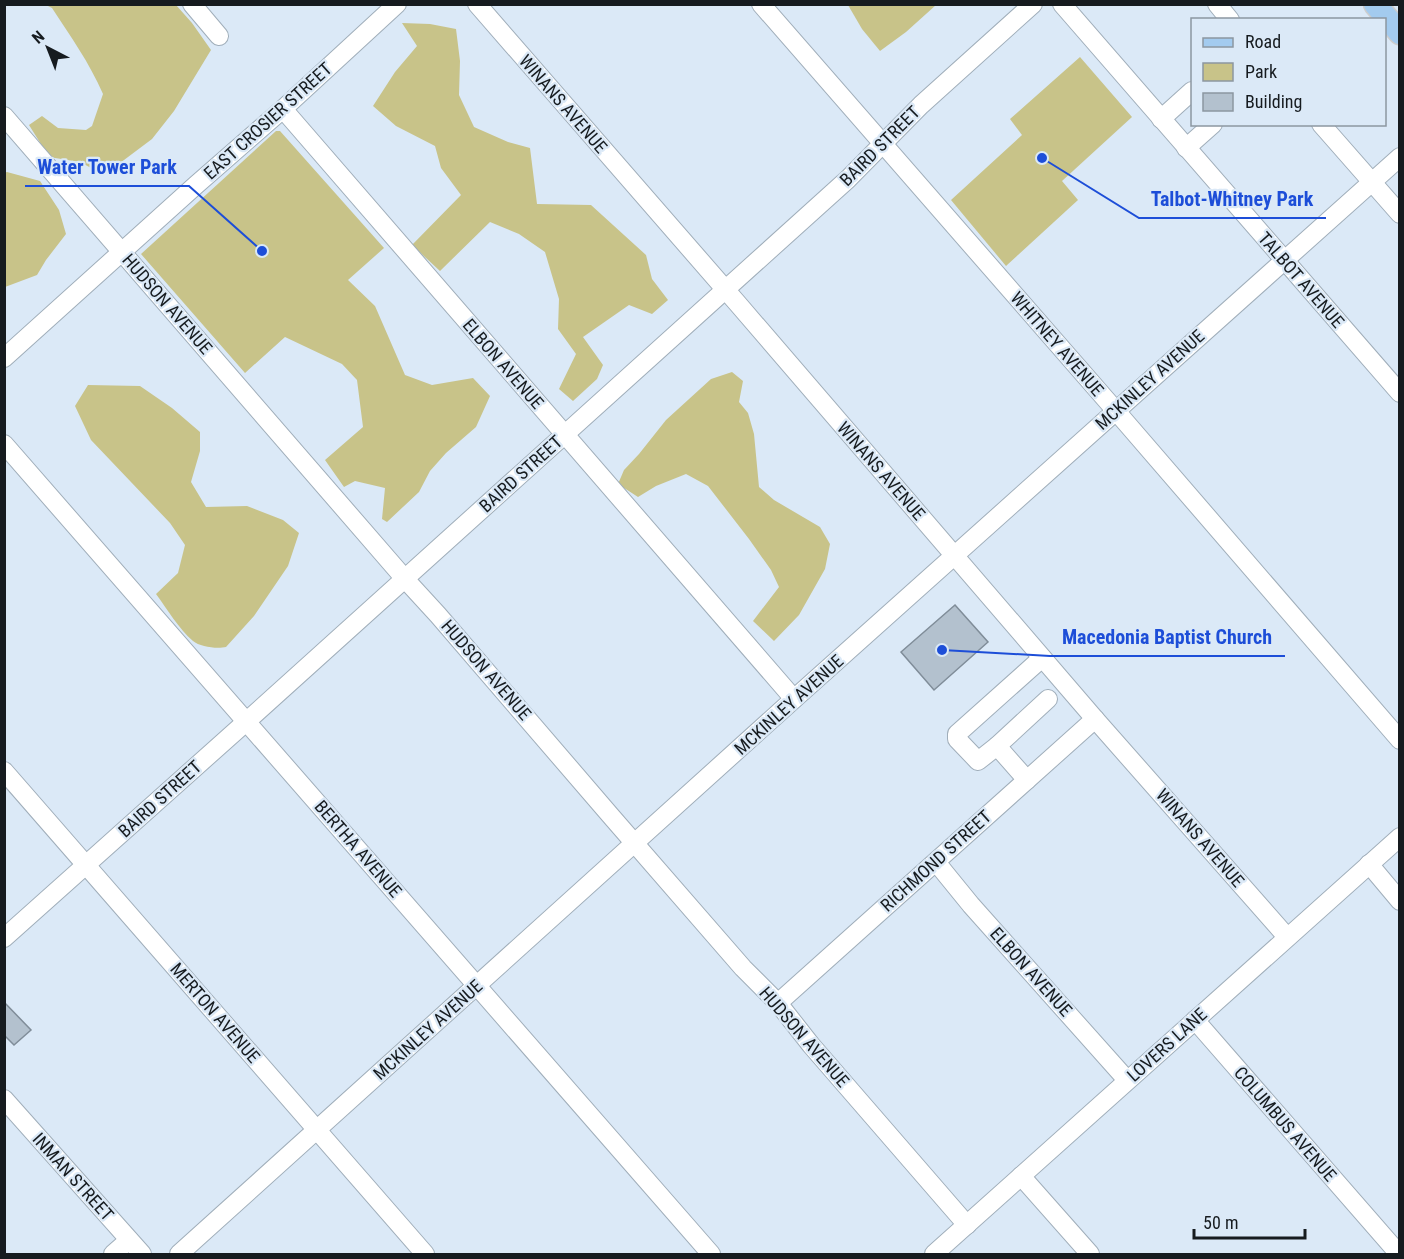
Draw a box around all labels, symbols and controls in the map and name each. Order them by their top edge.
north arrow [18,18,78,78]
legend [1191,18,1386,126]
text: N [28,27,48,48]
text: Road [1245,31,1281,52]
street label: WINANS AVENUE [515,50,612,157]
street label: EAST CROSIER STREET [199,58,336,183]
text: Park [1245,61,1277,82]
text: Building [1245,91,1302,112]
street label: BAIRD STREET [835,101,924,190]
callout: Water Tower Park [25,148,189,186]
text: Water Tower Park [37,155,177,179]
callout: Talbot-Whitney Park [1139,180,1326,218]
text: Talbot-Whitney Park [1151,187,1314,211]
street label: TALBOT AVENUE [1254,227,1349,332]
street label: HUDSON AVENUE [118,249,217,358]
street label: WHITNEY AVENUE [1006,287,1108,400]
street label: ELBON AVENUE [459,314,548,413]
street label: MCKINLEY AVENUE [1091,325,1208,434]
street label: WINANS AVENUE [833,417,930,524]
street label: BAIRD STREET [475,431,566,516]
street label: HUDSON AVENUE [437,615,536,724]
callout: Macedonia Baptist Church [1050,618,1285,656]
text: Macedonia Baptist Church [1062,625,1272,649]
street label: MCKINLEY AVENUE [730,650,847,759]
street label: BAIRD STREET [114,756,205,841]
street label: WINANS AVENUE [1152,784,1249,891]
street label: BERTHA AVENUE [311,796,406,902]
street label: RICHMOND STREET [876,806,995,916]
street label: ELBON AVENUE [986,923,1077,1020]
street label: MERTON AVENUE [166,958,264,1067]
street label: MCKINLEY AVENUE [369,975,486,1084]
street label: HUDSON AVENUE [755,982,854,1091]
street label: LOVERS LANE [1123,1003,1211,1086]
street label: COLUMBUS AVENUE [1230,1062,1341,1185]
street label: INMAN STREET [29,1128,118,1225]
scale bar [1194,1202,1305,1240]
text: 50 m [1203,1212,1238,1233]

